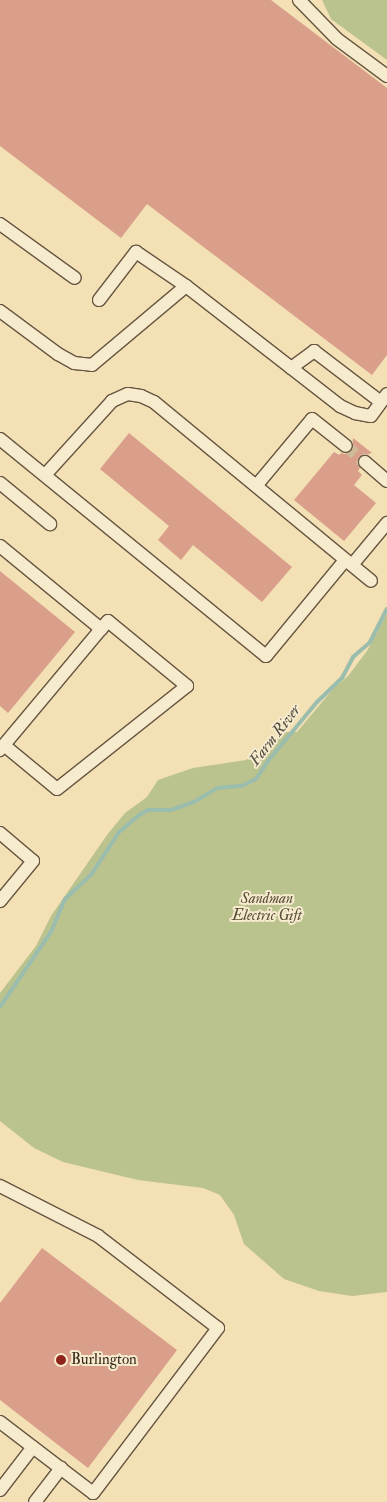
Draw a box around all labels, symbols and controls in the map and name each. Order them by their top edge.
water label: Farm River [245,701,305,769]
park label: Sandman Electric Gift [232,889,302,924]
place label: Burlington [71,1351,137,1369]
marker: Burlington [55,1354,67,1366]

